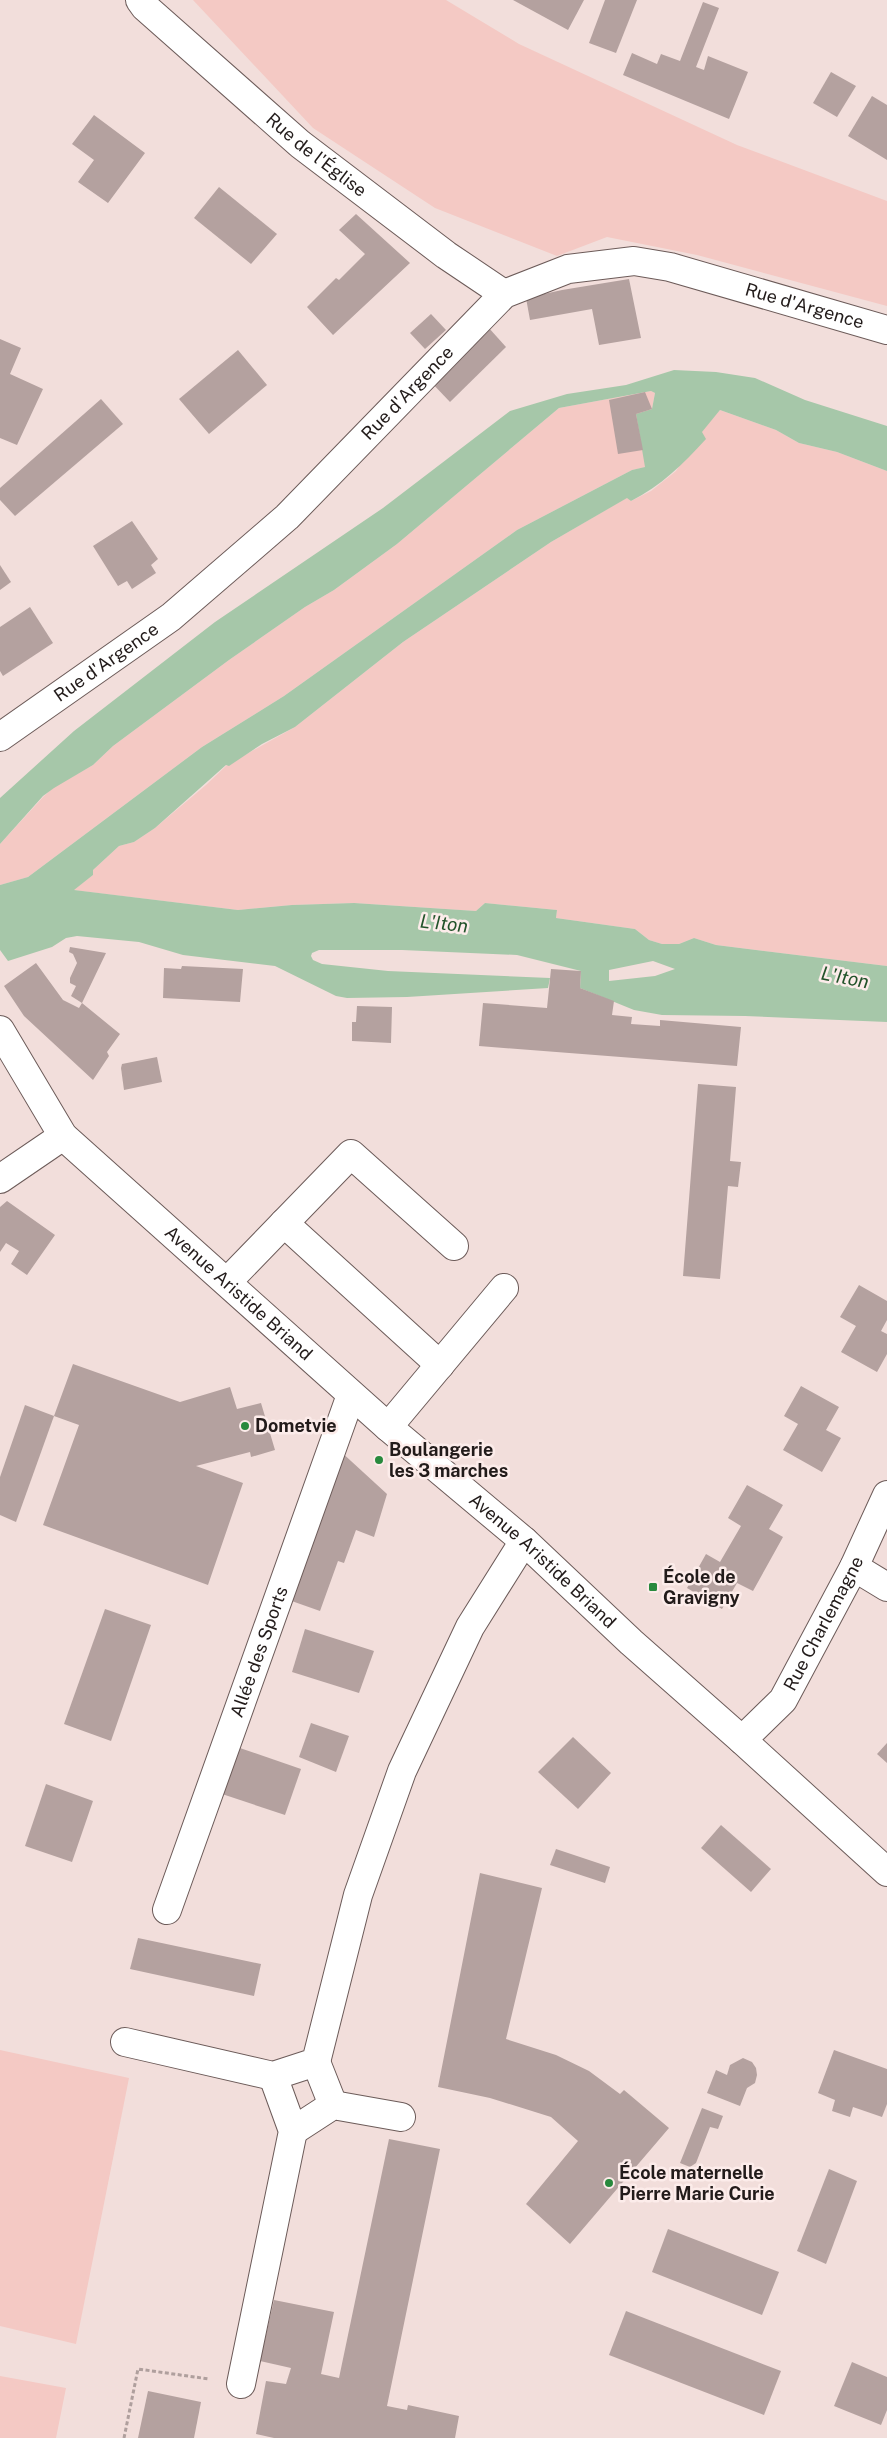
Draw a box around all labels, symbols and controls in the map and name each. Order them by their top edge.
street label: Rue de l'Église [262,108,371,201]
street label: Rue d'Argence [743,278,867,333]
street label: Rue d'Argence [357,341,458,444]
street label: Rue d'Argence [50,618,162,706]
water label: L'Iton [419,910,469,936]
water label: L'Iton [819,962,871,992]
street label: Avenue Aristide Briand [161,1221,317,1364]
place label: Dometvie [255,1415,337,1436]
marker: Dometvie [239,1420,251,1432]
place label: Boulangerie les 3 marches [389,1439,508,1481]
marker: Boulangerie les 3 marches [373,1454,385,1466]
street label: Avenue Aristide Briand [465,1489,621,1632]
street label: Rue Charlemagne [779,1553,868,1694]
place label: École de Gravigny [663,1565,740,1608]
marker: École de Gravigny [647,1581,659,1593]
street label: Allée des Sports [226,1583,292,1720]
place label: École maternelle Pierre Marie Curie [619,2161,775,2204]
marker: École maternelle Pierre Marie Curie [603,2177,615,2189]

